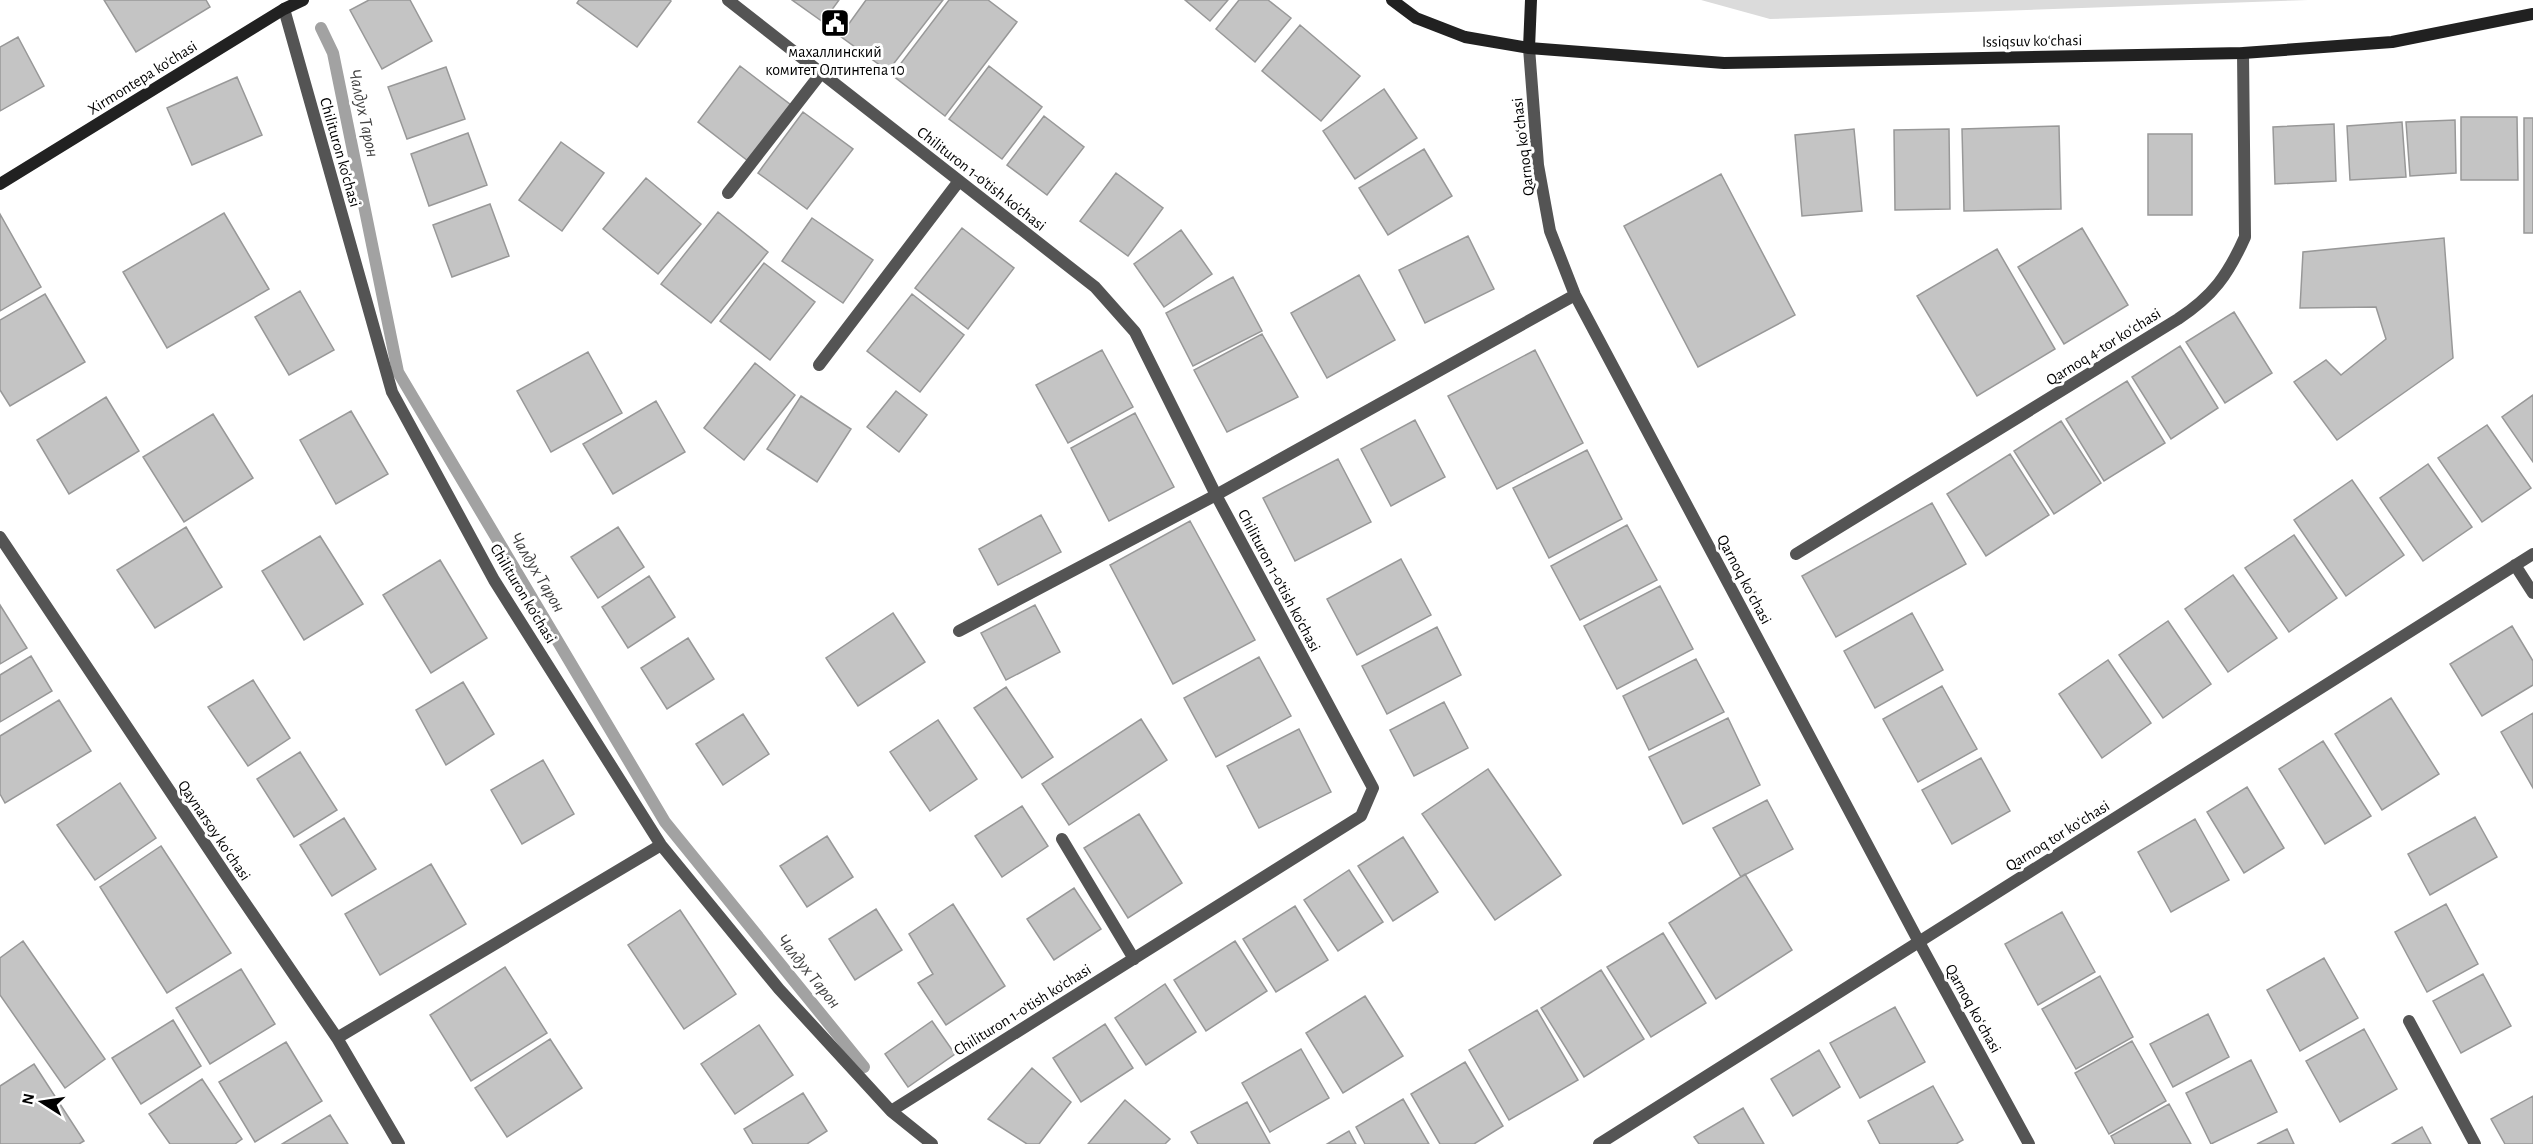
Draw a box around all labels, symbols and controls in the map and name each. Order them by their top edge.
public building icon: махаллинский комитет Олтинтепа 10 [819,7,851,39]
street label: Issiqsuv koʻchasi [1982,32,2082,50]
street label: Xirmontepa ko'chasi [85,38,200,118]
place label: махаллинский комитет Олтинтепа 10 [765,44,905,78]
water label: Чалдух Тарон [345,68,381,159]
street label: Chilituron ko'chasi [317,96,363,209]
street label: Qarnoq koʻchasi [1509,97,1538,197]
street label: Chilituron 1-o'tish ko'chasi [914,124,1049,234]
street label: Qarnoq 4-tor koʻchasi [2043,305,2164,389]
street label: Chilituron 1-o'tish ko'chasi [1235,507,1323,654]
water label: Чалдух Тарон [506,529,568,616]
street label: Qarnoq koʻchasi [1713,532,1774,627]
street label: Chilituron ko'chasi [487,541,559,646]
street label: Qaynarsoy koʻchasi [174,778,254,884]
street label: Qarnoq tor koʻchasi [2003,797,2113,875]
water label: Чалдух Тарон [773,931,843,1012]
street label: Chilituron 1-o'tish ko'chasi [951,961,1094,1059]
street label: Qarnoq koʻchasi [1941,961,2004,1056]
north arrow [12,1072,72,1132]
text: N [19,1092,37,1106]

